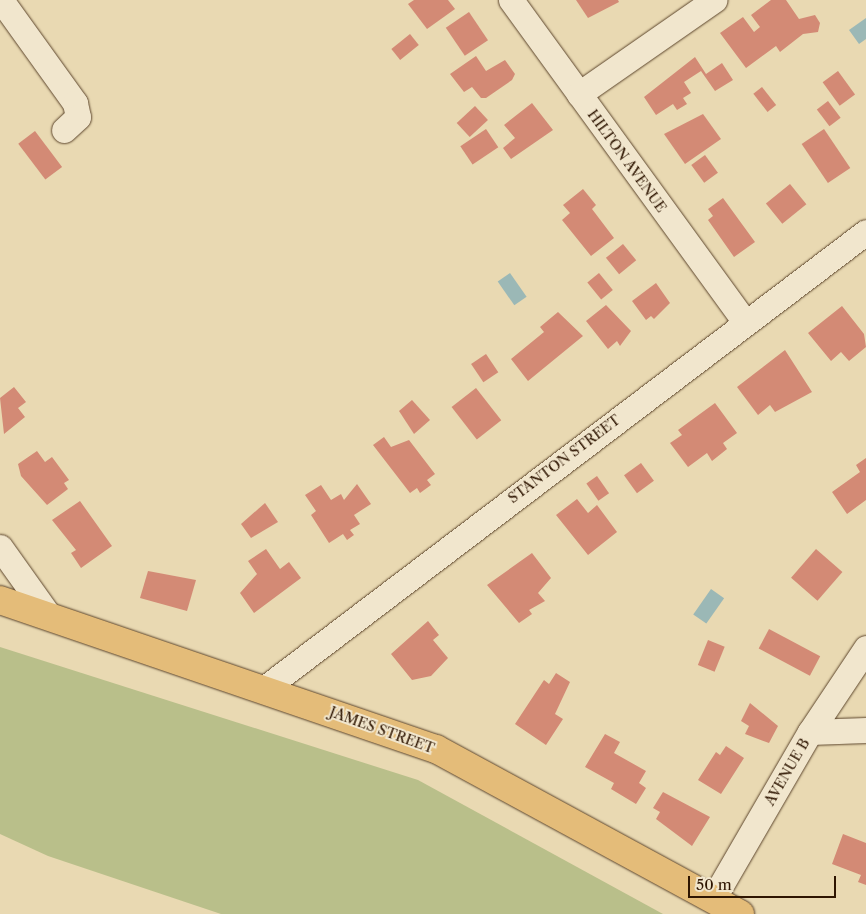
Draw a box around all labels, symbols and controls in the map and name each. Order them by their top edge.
street label: HILTON AVENUE [584,106,670,216]
street label: STANTON STREET [505,411,623,507]
street label: JAMES STREET [327,703,437,757]
street label: AVENUE B [761,736,813,808]
scale bar [691,866,838,898]
text: 50 m [696,875,732,894]

